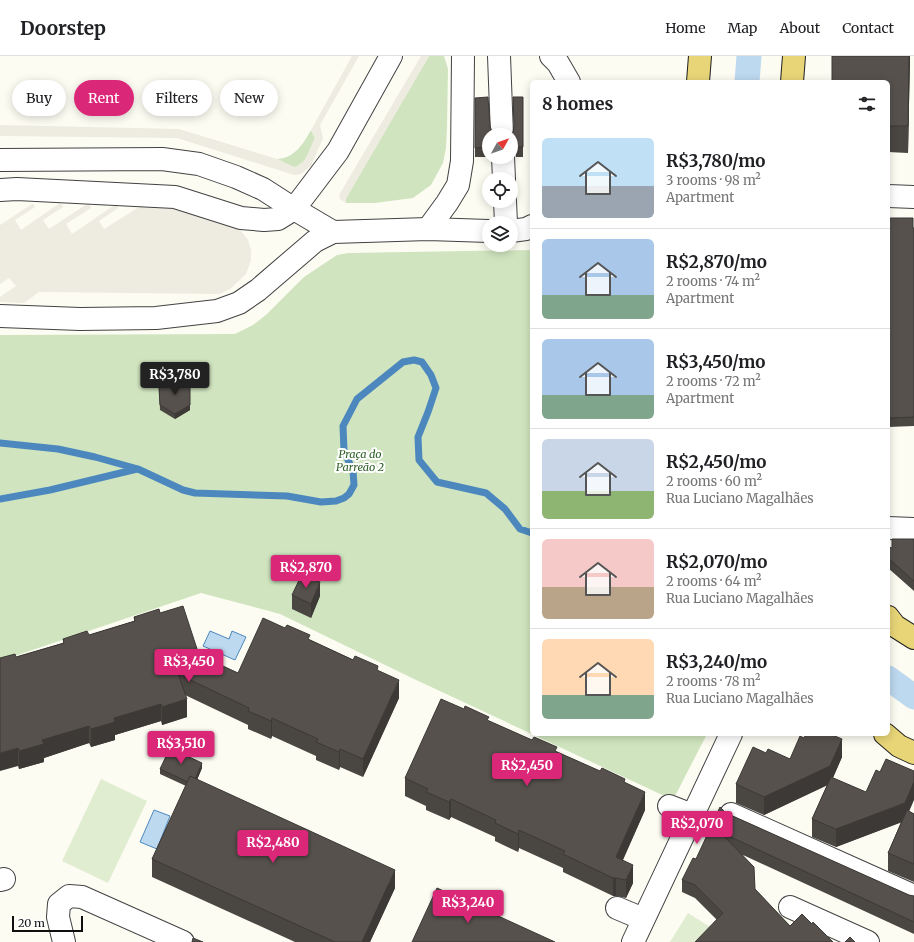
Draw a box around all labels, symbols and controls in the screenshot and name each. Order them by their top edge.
text: Doorstep [20,16,106,40]
text: Home [665,19,706,37]
text: Map [728,19,757,37]
text: About [779,19,820,37]
text: Contact [842,19,894,37]
chip: Buy [12,80,66,116]
chip: Rent [74,80,134,116]
chip: Filters [142,80,212,116]
chip: New [220,80,278,116]
text: 8 homes [542,93,613,115]
icon: filters [856,93,878,115]
north arrow [482,128,518,164]
map controls [482,128,518,252]
text: R$3,780/mo [666,150,765,172]
icon: home [574,154,622,202]
button: locate [482,172,518,208]
text: 3 rooms · 98 m² [666,172,761,189]
text: Apartment [666,189,734,206]
button: layers [482,216,518,252]
text: R$2,870/mo [666,251,767,273]
icon: home [574,255,622,303]
text: 2 rooms · 74 m² [666,273,760,290]
text: Apartment [666,290,734,307]
text: R$3,450/mo [666,351,766,373]
icon: home [574,355,622,403]
pin: R$3,780 [138,362,212,396]
text: R$3,780 [149,366,201,383]
text: 2 rooms · 72 m² [666,373,761,390]
text: Apartment [666,390,734,407]
park label: Praça do Parreão 2 [336,447,384,474]
text: R$2,450/mo [666,451,766,473]
icon: home [574,455,622,503]
text: 2 rooms · 60 m² [666,473,762,490]
text: Rua Luciano Magalhães [666,490,814,507]
text: R$2,070/mo [666,551,767,573]
pin: R$2,870 [269,555,343,589]
icon: home [574,555,622,603]
text: R$2,870 [280,559,332,576]
text: 2 rooms · 64 m² [666,573,762,590]
text: Rua Luciano Magalhães [666,590,814,607]
pin: R$3,450 [152,649,226,683]
text: R$3,240/mo [666,651,767,673]
text: R$3,450 [163,653,215,670]
icon: home [574,655,622,703]
text: 2 rooms · 78 m² [666,673,760,690]
text: Rua Luciano Magalhães [666,690,814,707]
pin: R$3,510 [144,731,218,765]
text: R$3,510 [156,735,206,752]
pin: R$2,450 [490,753,564,787]
text: R$2,450 [501,757,553,774]
pin: R$2,070 [660,811,734,845]
text: R$2,070 [671,815,723,832]
pin: R$2,480 [236,830,310,864]
text: R$2,480 [246,834,300,851]
pin: R$3,240 [431,890,505,924]
text: R$3,240 [442,894,494,911]
scale bar [12,914,83,933]
text: 20 m [18,916,45,930]

